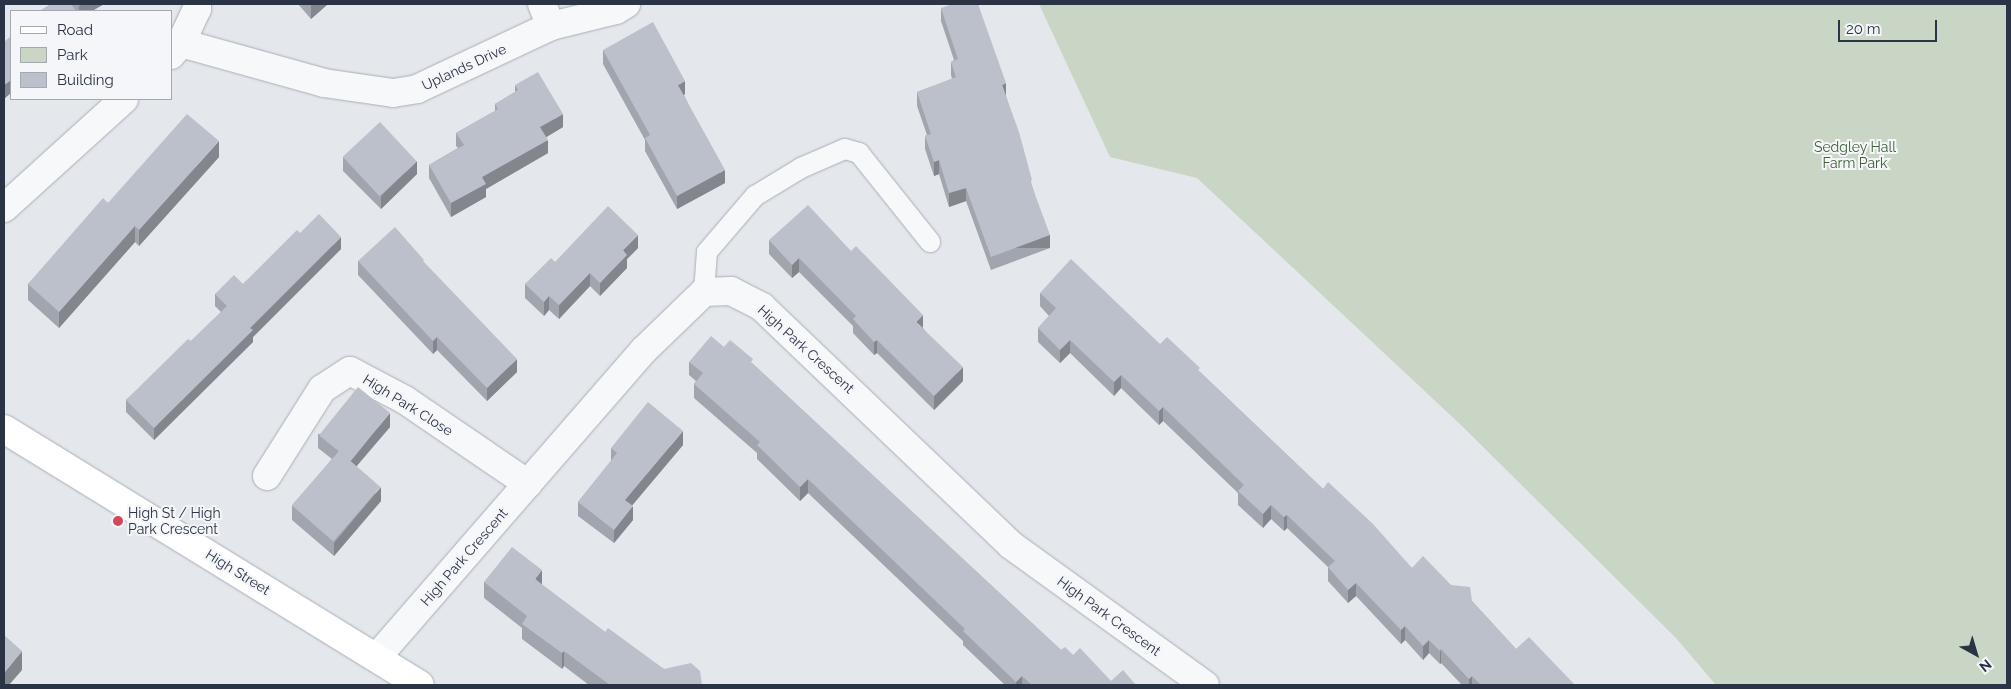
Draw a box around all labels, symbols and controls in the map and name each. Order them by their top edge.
legend [10,10,172,100]
scale bar [1841,10,1940,42]
text: 20 m [1846,20,1881,38]
text: Road [57,21,93,39]
street label: Uplands Drive [419,40,509,94]
text: Park [57,46,88,64]
text: Building [57,71,114,89]
park label: Sedgley Hall Farm Park [1814,139,1896,172]
street label: High Park Crescent [754,301,858,397]
street label: High Park Close [360,371,456,439]
place label: High St / High Park Crescent [128,505,221,538]
street label: High Park Crescent [417,505,511,609]
marker: High St / High Park Crescent [112,515,124,527]
street label: High Street [203,546,273,598]
street label: High Park Crescent [1054,573,1164,659]
north arrow [1951,629,2001,679]
text: N [1976,656,1995,675]

